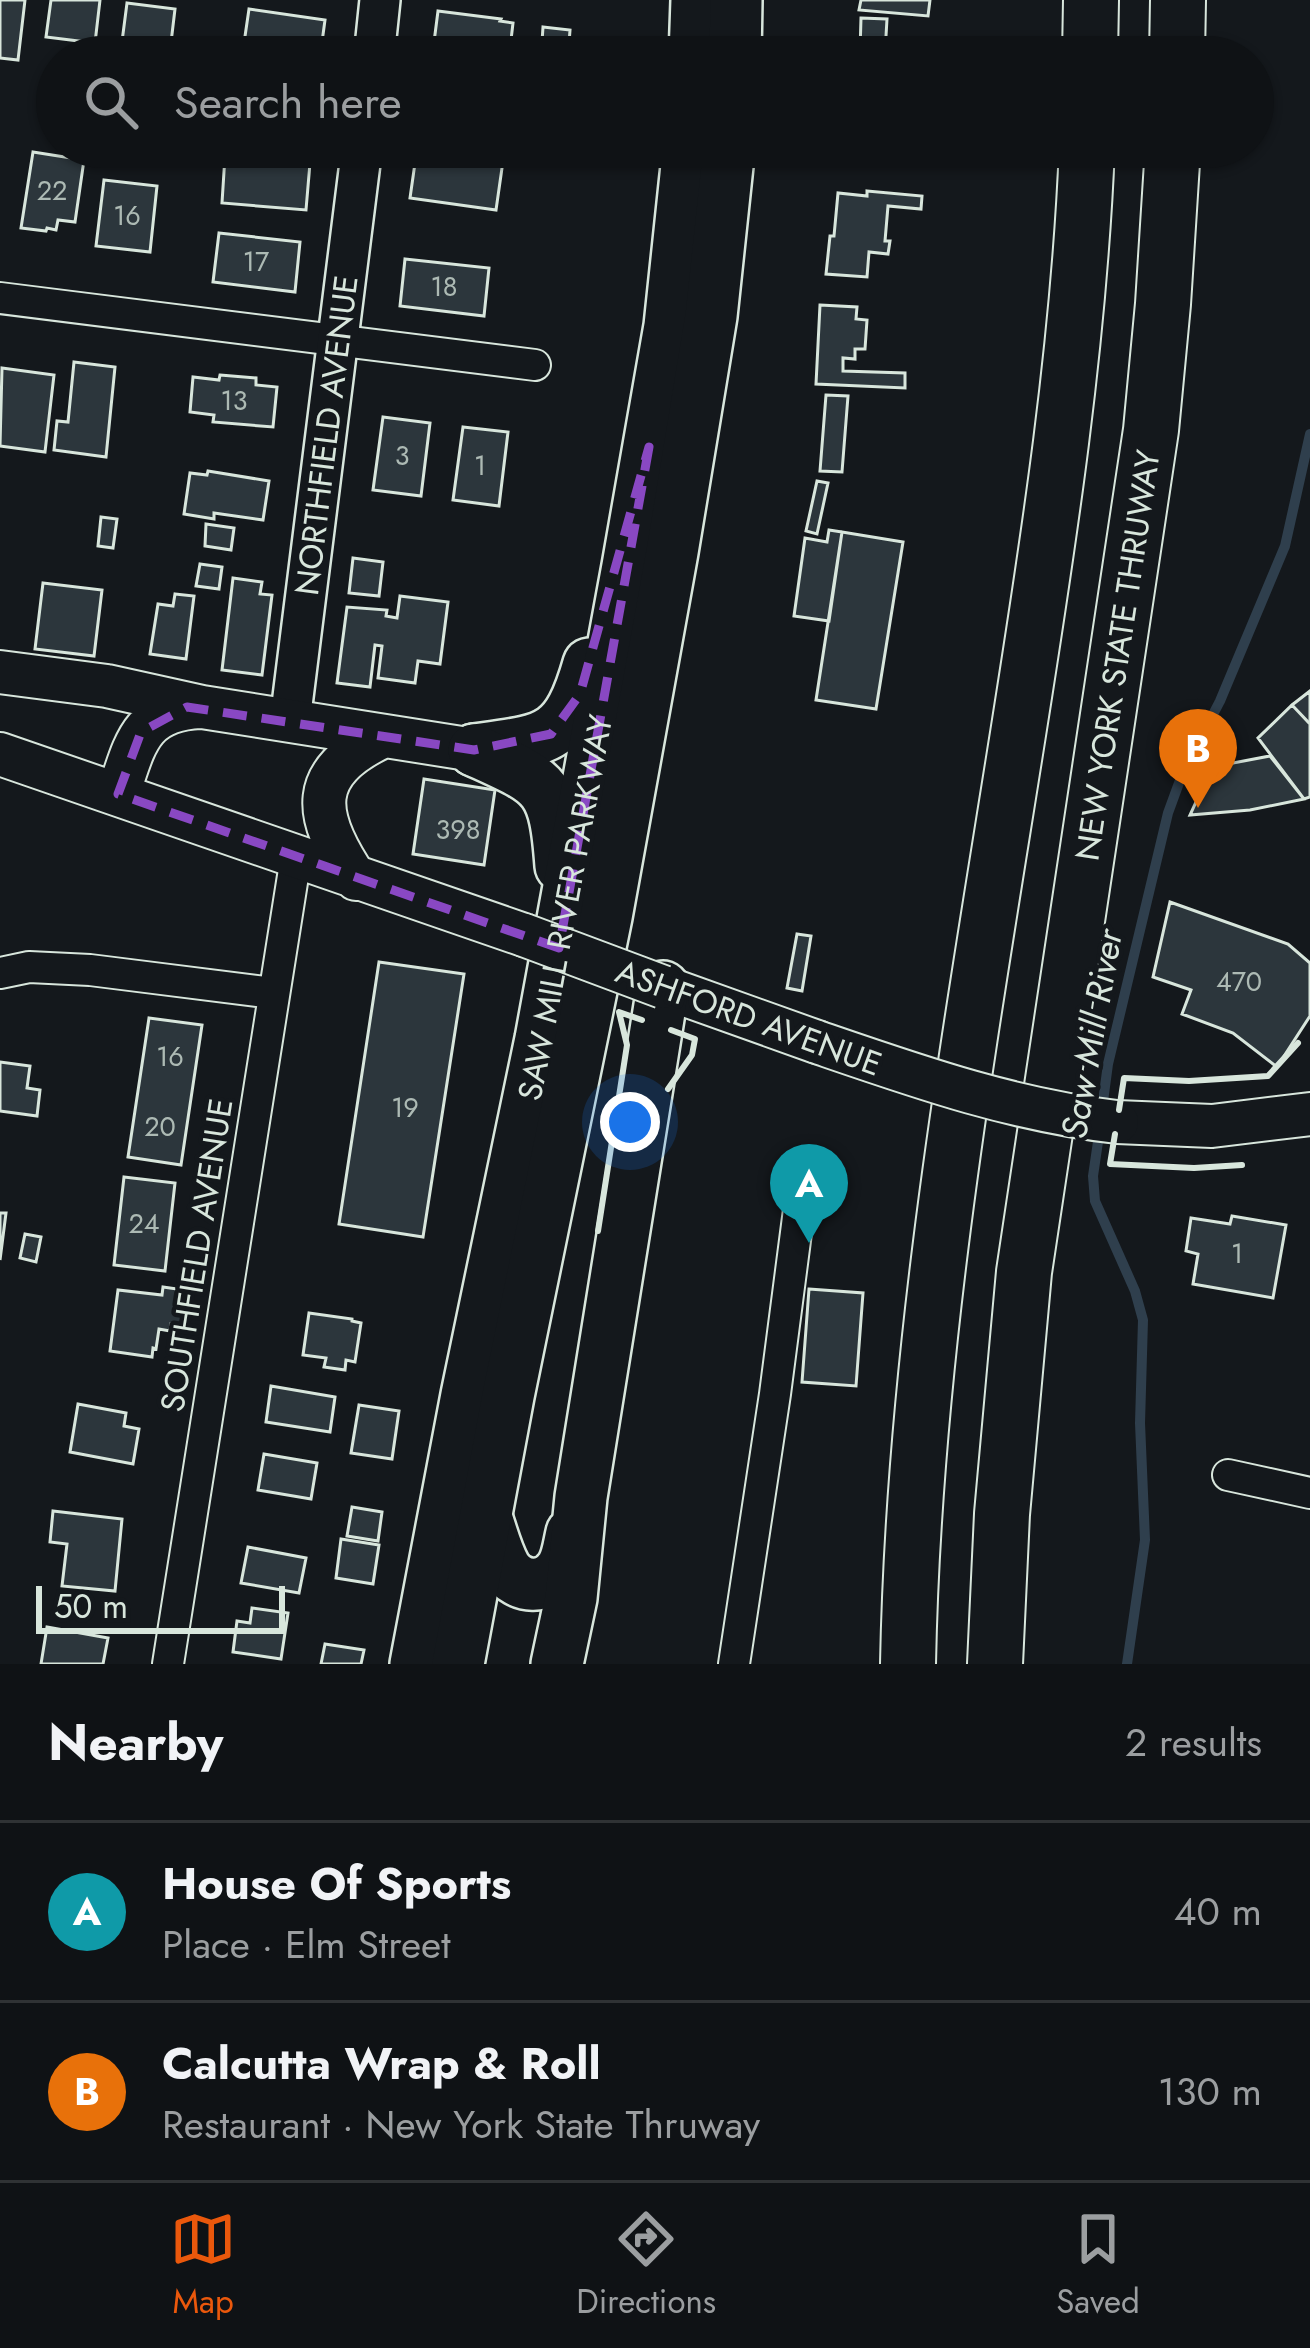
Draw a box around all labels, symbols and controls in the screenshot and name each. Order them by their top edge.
search box [36,36,1274,168]
icon: search [78,69,144,135]
text: Search here [174,70,402,135]
house number: 22 [37,171,67,210]
house number: 16 [113,196,141,235]
house number: 17 [243,242,270,281]
house number: 18 [431,267,457,306]
street label: NORTHFIELD AVENUE [283,273,370,598]
house number: 13 [221,381,247,420]
house number: 3 [395,436,409,475]
house number: 1 [474,446,486,485]
street label: NEW YORK STATE THRUWAY [1063,446,1172,864]
pin: B [1159,709,1237,808]
street label: SAW MILL RIVER PARKWAY [506,710,624,1105]
house number: 398 [435,810,481,849]
water label: Saw Mill River [1047,924,1135,1143]
street label: ASHFORD AVENUE [609,948,888,1087]
house number: 470 [1216,962,1262,1001]
house number: 16 [156,1037,184,1076]
house number: 19 [391,1088,419,1127]
your location [600,1092,660,1152]
street label: SOUTHFIELD AVENUE [149,1095,244,1415]
house number: 20 [144,1107,176,1146]
pin: A [770,1144,848,1243]
house number: 24 [128,1204,160,1243]
house number: 1 [1231,1234,1243,1273]
scale bar [36,1580,285,1633]
text: 50 m [54,1583,128,1630]
text: Nearby [48,1705,223,1779]
text: 2 results [1125,1714,1262,1771]
text: House Of Sports [162,1851,511,1916]
text: A [73,1883,101,1940]
text: 40 m [1174,1883,1262,1940]
text: Place · Elm Street [162,1916,451,1973]
text: Calcutta Wrap & Roll [162,2031,601,2096]
text: B [74,2063,100,2120]
text: 130 m [1158,2063,1262,2120]
text: Restaurant · New York State Thruway [162,2096,760,2153]
tab: Map [170,2206,236,2325]
tab: Directions [576,2206,716,2325]
tab: Saved [1056,2206,1140,2325]

